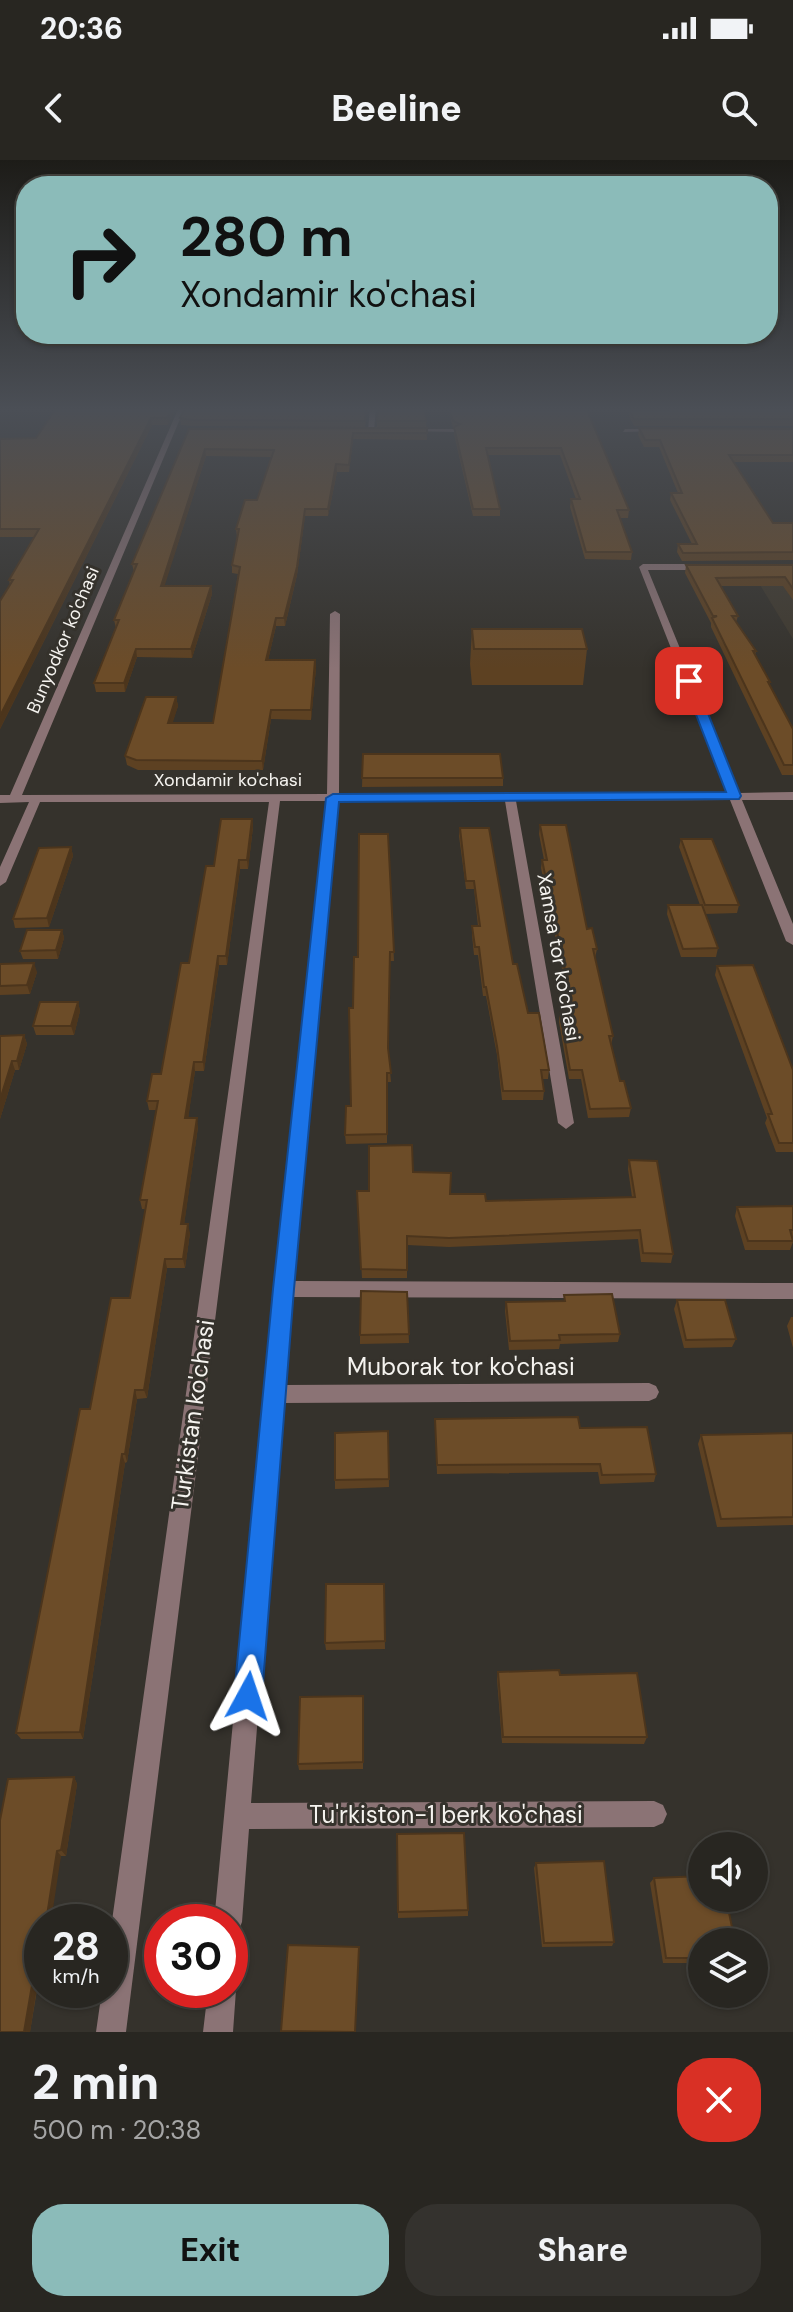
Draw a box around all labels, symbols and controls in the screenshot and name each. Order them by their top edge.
text: 20:36 [40,9,123,48]
text: Beeline [331,85,462,132]
icon: back [32,86,76,130]
icon: search [717,86,761,130]
text: 280 m [180,200,353,273]
icon: right [48,208,152,312]
text: Xondamir ko'chasi [180,271,477,318]
street label: Bunyodkor ko'chasi [21,563,105,717]
pin [655,647,723,715]
icon: arrive [667,659,711,703]
street label: Xondamir ko'chasi [154,768,302,792]
street label: Xamsa tor ko'chasi [531,871,587,1043]
street label: Turkistan ko'chasi [164,1317,221,1512]
street label: Muborak tor ko'chasi [347,1351,575,1382]
position arrow [206,1654,290,1738]
street label: Tu'rkiston-1 berk ko'chasi [309,1799,583,1830]
map controls [688,1832,768,2008]
button: sound [688,1832,768,1912]
speed limit sign: 30 [144,1904,248,2008]
text: 28 [52,1920,100,1972]
button: layers [688,1928,768,2008]
text: km/h [52,1963,100,1989]
text: 2 min [32,2051,159,2114]
button: close [677,2058,761,2142]
text: 500 m · 20:38 [32,2113,201,2147]
button: Exit [32,2204,389,2296]
button: Share [405,2204,761,2296]

